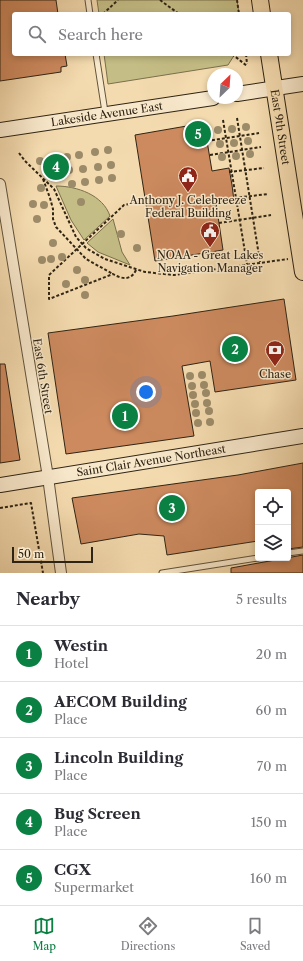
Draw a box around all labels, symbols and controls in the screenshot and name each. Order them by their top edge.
search box [12,12,291,56]
icon: search [26,23,48,45]
text: Search here [58,25,143,44]
north arrow [207,68,243,104]
street label: East 9th Street [268,88,293,166]
street label: Lakeside Avenue East [50,99,164,129]
pin: 5 [185,119,211,149]
pin: 4 [43,152,69,182]
public building icon: Anthony J. Celebreeze Federal Building [177,165,199,193]
place label: Anthony J. Celebreeze Federal Building [129,193,246,220]
public building icon: NOAA - Great Lakes Navigation Manager [199,220,221,248]
place label: NOAA - Great Lakes Navigation Manager [157,248,263,275]
pin: 2 [222,334,248,364]
street label: East 6th Street [30,337,56,415]
bank icon: Chase [264,339,286,367]
place label: Chase [259,367,291,381]
your location [136,382,156,402]
pin: 1 [112,401,138,431]
street label: Saint Clair Avenue Northeast [75,442,227,480]
map controls [255,489,291,561]
button: locate [255,489,291,525]
pin: 3 [159,493,185,523]
button: layers [255,525,291,561]
scale bar [12,545,93,564]
text: 50 m [18,547,44,561]
text: Nearby [16,589,80,609]
text: 5 results [236,591,287,607]
text: Westin [54,636,108,655]
text: 1 [26,646,32,662]
text: 20 m [256,646,287,662]
text: Hotel [54,655,89,671]
text: AECOM Building [54,692,187,711]
text: 2 [25,702,33,718]
text: 60 m [256,702,287,718]
text: Place [54,711,87,727]
text: Lincoln Building [54,748,183,767]
text: 3 [25,758,33,774]
text: 70 m [257,758,287,774]
text: Place [54,767,87,783]
text: Bug Screen [54,804,141,823]
text: 4 [25,814,33,830]
text: 150 m [251,814,287,830]
text: Place [54,823,87,839]
text: CGX [54,860,91,879]
text: 5 [25,870,33,886]
text: 160 m [250,870,287,886]
text: Supermarket [54,879,134,895]
tab: Map [32,915,56,953]
tab: Directions [121,915,175,953]
tab: Saved [240,915,271,953]

